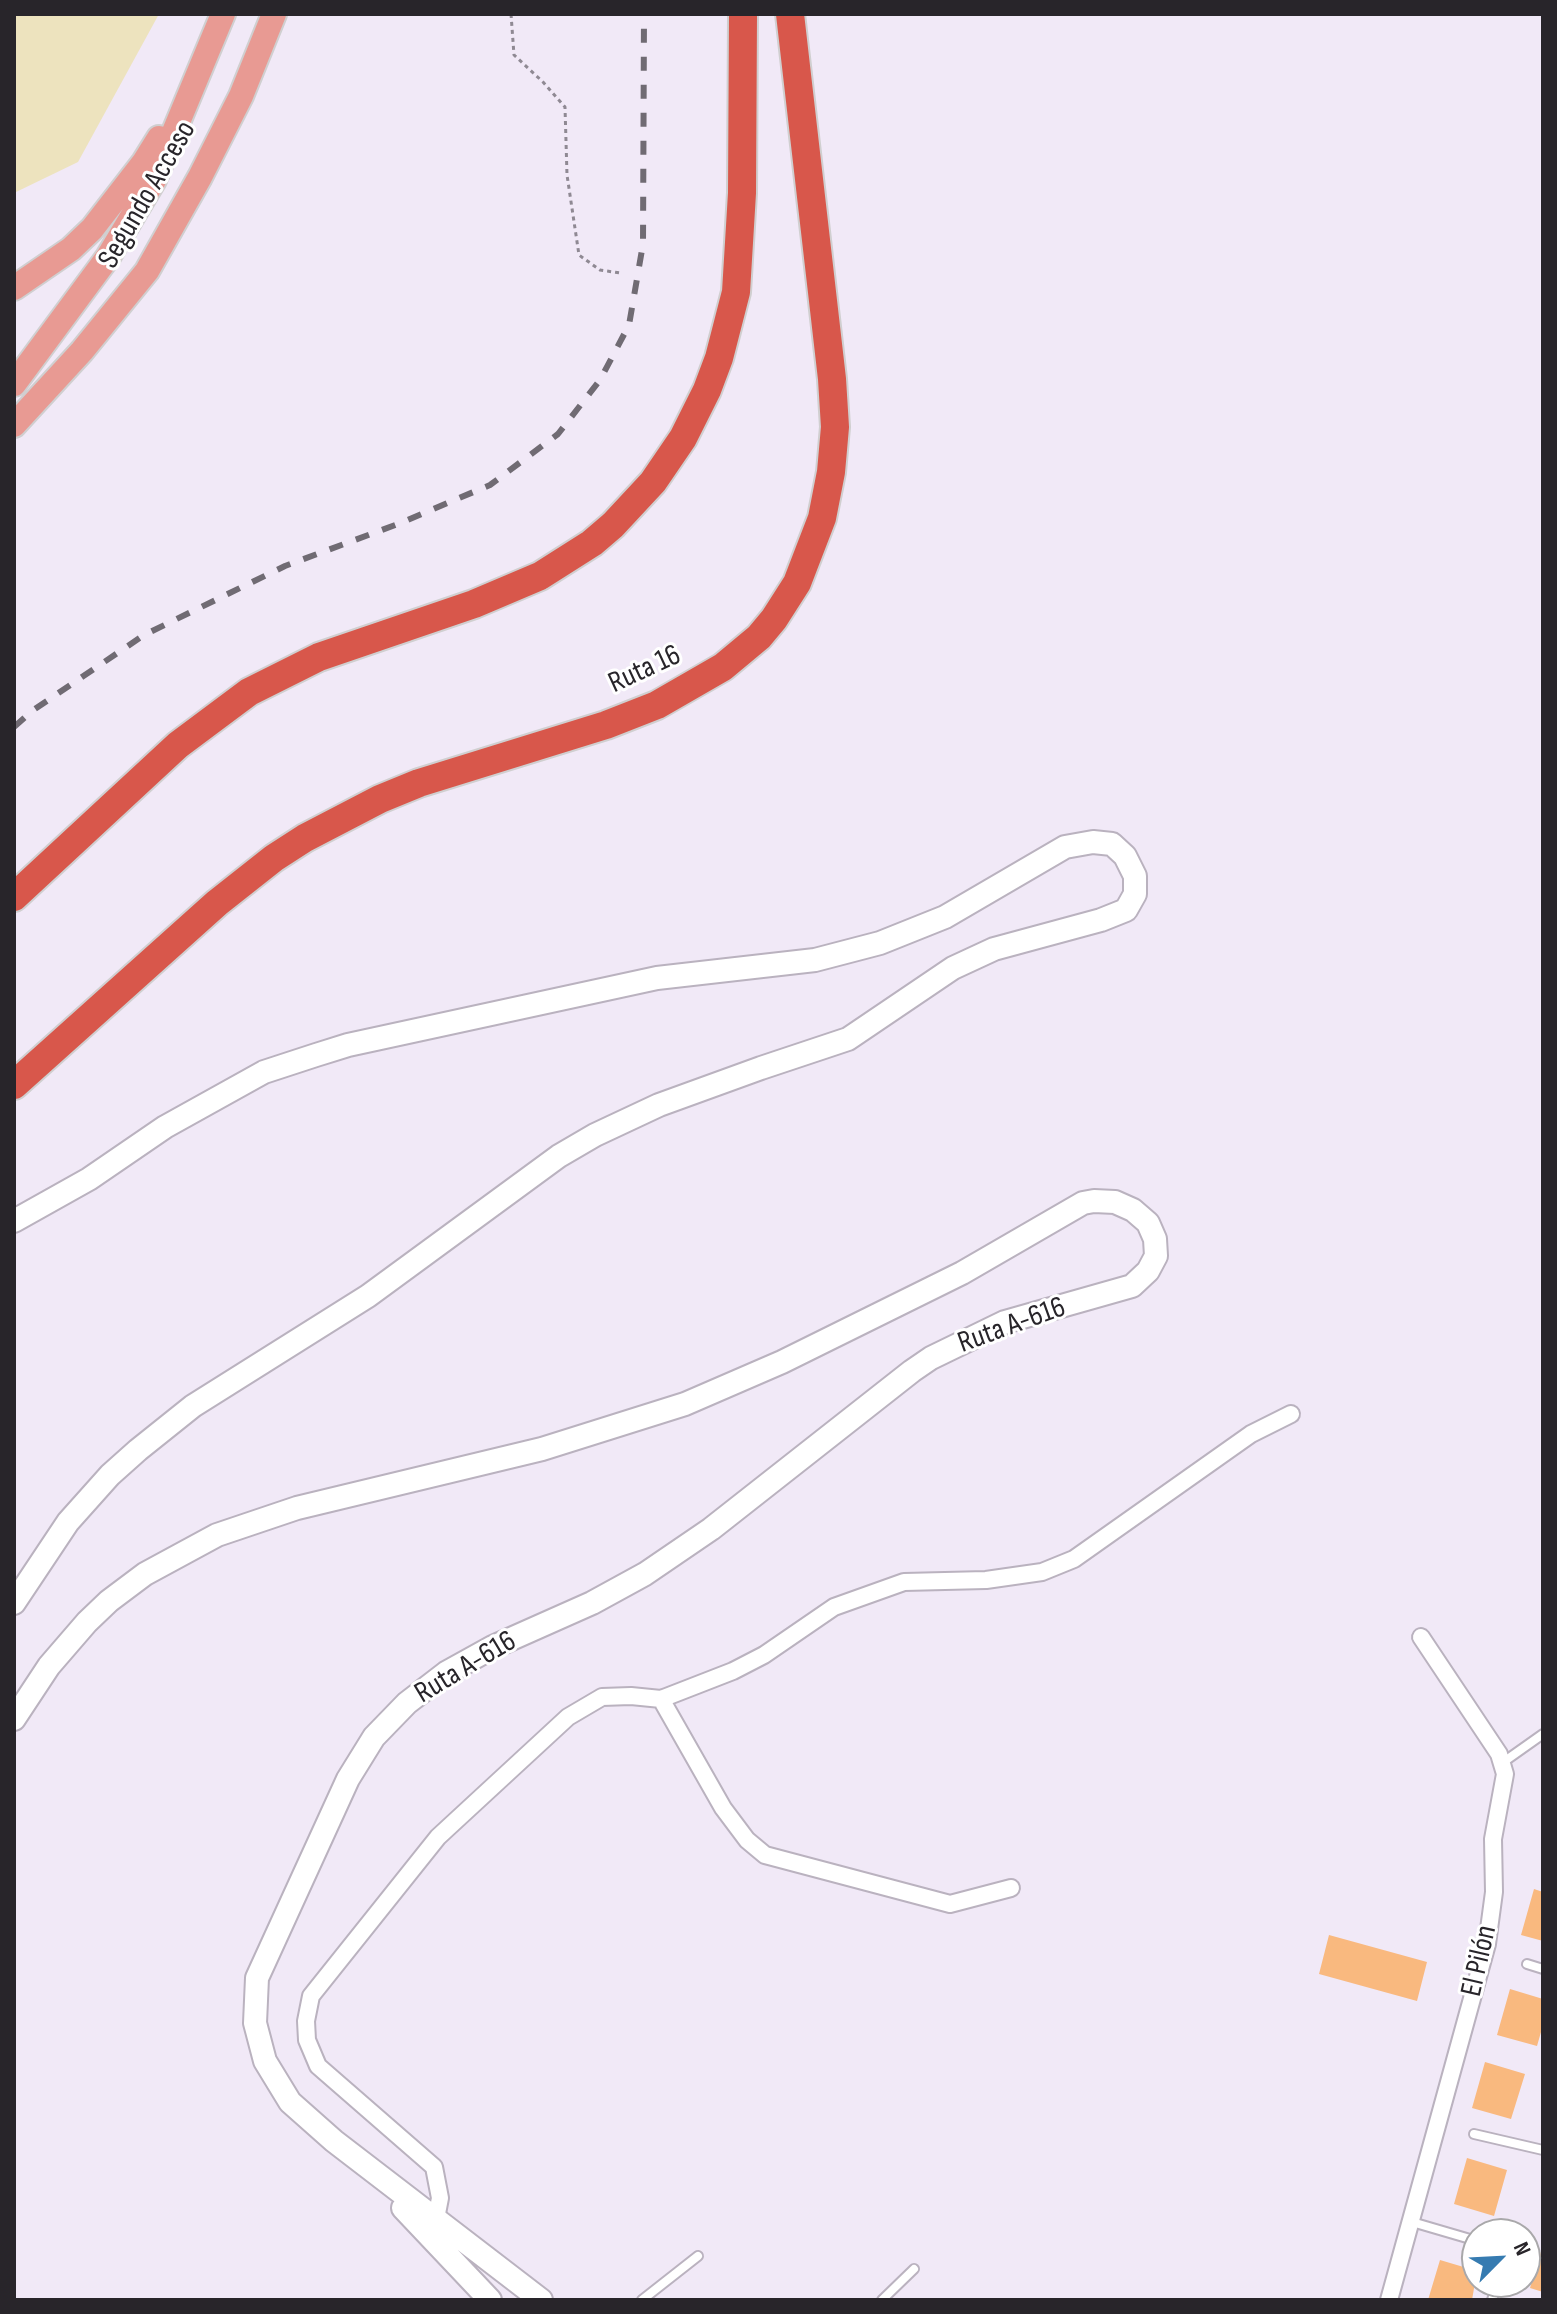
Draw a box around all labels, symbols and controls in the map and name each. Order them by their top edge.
street label: Segundo Acceso [91,115,205,275]
street label: Ruta 16 [603,638,687,702]
street label: Ruta A-616 [953,1290,1071,1362]
street label: Ruta A-616 [409,1624,523,1712]
street label: El Pilón [1454,1922,1506,2000]
north arrow [1461,2218,1541,2298]
text: N [1507,2238,1536,2260]

